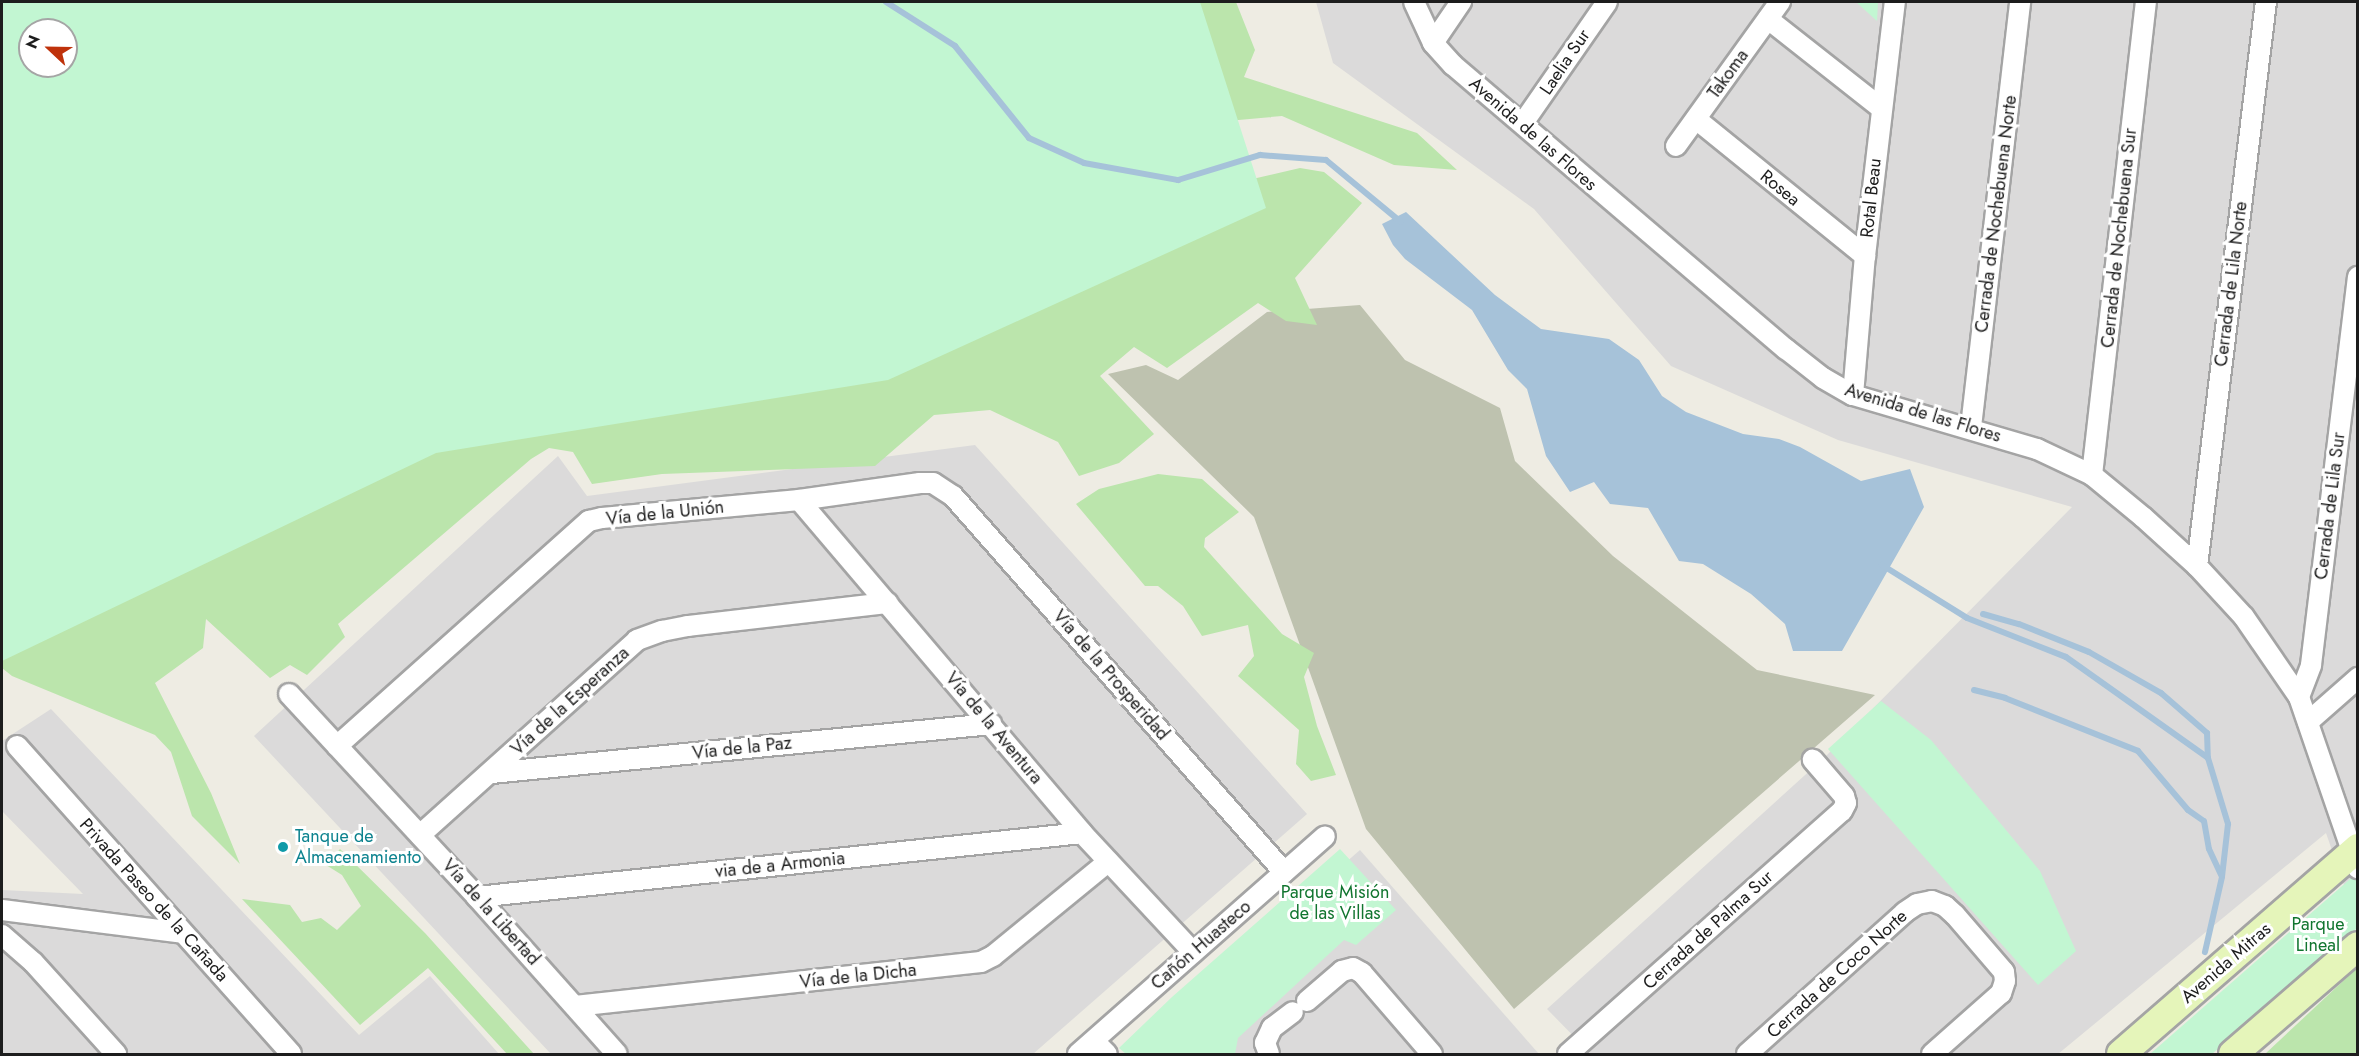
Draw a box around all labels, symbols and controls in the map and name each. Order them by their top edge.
north arrow [18,18,78,78]
street label: Laelia Sur [1535,25,1595,99]
text: N [20,32,46,52]
street label: Takoma [1703,45,1753,103]
street label: Avenida de las Flores [1465,73,1601,195]
street label: Cerrada de Nochebuena Norte [1971,94,2021,334]
street label: Cerrada de Nochebuena Sur [2097,127,2141,349]
street label: Rotal Beau [1856,157,1886,239]
street label: Rosea [1756,165,1804,211]
street label: Cerrada de Lila Norte [2210,200,2252,368]
street label: Avenida de las Flores [1842,379,2004,447]
street label: Cerrada de Lila Sur [2310,431,2350,581]
street label: Vía de la Unión [605,496,725,530]
street label: Vía de la Prosperidad [1048,605,1174,745]
street label: Vía de la Esperanza [506,642,634,760]
street label: Vía de la Aventura [941,668,1047,788]
street label: Vía de la Paz [691,732,793,764]
street label: Privada Paseo de la Cañada [75,814,233,986]
place label: Tanque de Almacenamiento [295,826,421,868]
marker: Tanque de Almacenamiento [276,840,290,854]
street label: via de a Armonia [714,847,846,883]
street label: Vía de la Libertad [438,854,544,970]
street label: Cerrada de Palma Sur [1639,866,1777,994]
park label: Parque Misión de las Villas [1281,882,1389,924]
street label: Cañón Huasteco [1147,896,1255,994]
street label: Cerrada de Coco Norte [1762,905,1912,1043]
park label: Parque Lineal [2292,914,2344,956]
street label: Avenida Mitras [2177,918,2275,1008]
street label: Vía de la Dicha [799,959,917,993]

